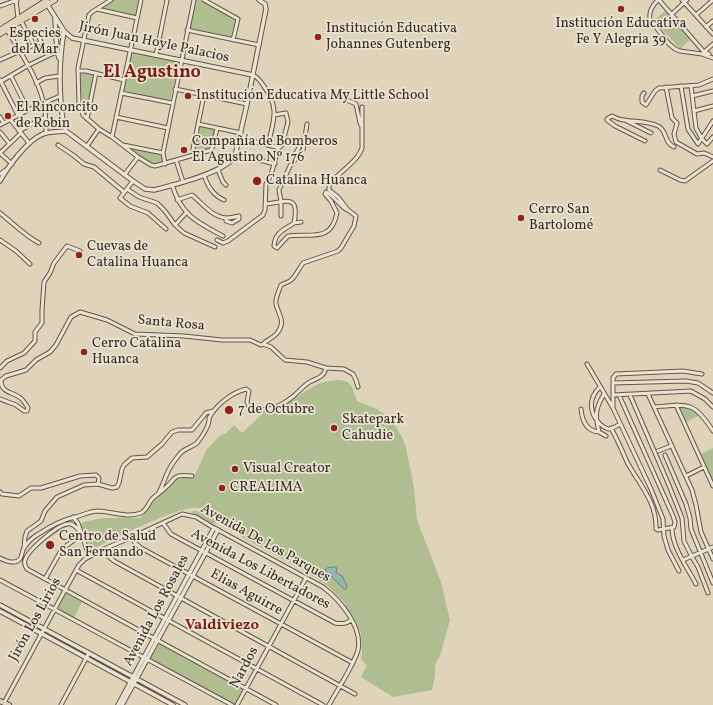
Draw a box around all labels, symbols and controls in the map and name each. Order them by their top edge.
marker: Institución Educativa Fe Y Alegria 39 [616,4,626,14]
marker: Especies del Mar [30,14,40,24]
place label: Institución Educativa Fe Y Alegria 39 [555,16,687,48]
street label: Jirón Juan Hoyle Palacios [77,19,231,67]
place label: Institución Educativa Johannes Gutenberg [326,21,457,54]
place label: Especies del Mar [9,26,61,58]
marker: Institución Educativa Johannes Gutenberg [313,32,323,42]
district label: El Agustino [103,63,201,85]
place label: Institución Educativa My Little School [196,88,429,104]
marker: Institución Educativa My Little School [183,91,193,101]
place label: El Rinconcito de Robin [16,100,98,132]
marker: El Rinconcito de Robin [3,111,13,121]
place label: Compañía de Bomberos El Agustino Nº 176 [192,134,338,166]
marker: Compañía de Bomberos El Agustino Nº 176 [179,145,189,155]
place label: Catalina Huanca [266,173,367,189]
marker: Catalina Huanca [251,175,263,187]
place label: Cerro San Bartolomé [529,202,593,234]
marker: Cerro San Bartolomé [516,213,526,223]
place label: Cuevas de Catalina Huanca [87,239,188,272]
marker: Cuevas de Catalina Huanca [74,250,84,260]
street label: Santa Rosa [137,313,205,335]
place label: Cerro Catalina Huanca [92,336,181,368]
marker: Cerro Catalina Huanca [79,347,89,357]
place label: 7 de Octubre [238,402,314,418]
marker: 7 de Octubre [223,404,235,416]
place label: Skatepark Cahudie [342,412,404,444]
marker: Skatepark Cahudie [329,423,339,433]
place label: Visual Creator [243,461,330,477]
marker: Visual Creator [230,464,240,474]
place label: CREALIMA [230,480,303,496]
marker: CREALIMA [217,483,227,493]
street label: Avenida De Los Parques [197,501,333,587]
street label: Avenida Los Libertadores [188,526,332,614]
place label: Centro de Salud San Fernando [59,529,156,562]
marker: Centro de Salud San Fernando [44,539,56,551]
street label: Avenida Los Rosales [121,552,193,670]
street label: Elias Aguirre [207,566,285,620]
street label: Jirón Los Lirios [6,575,66,665]
district label: Valdiviezo [185,617,259,635]
street label: Nardos [227,644,263,692]

